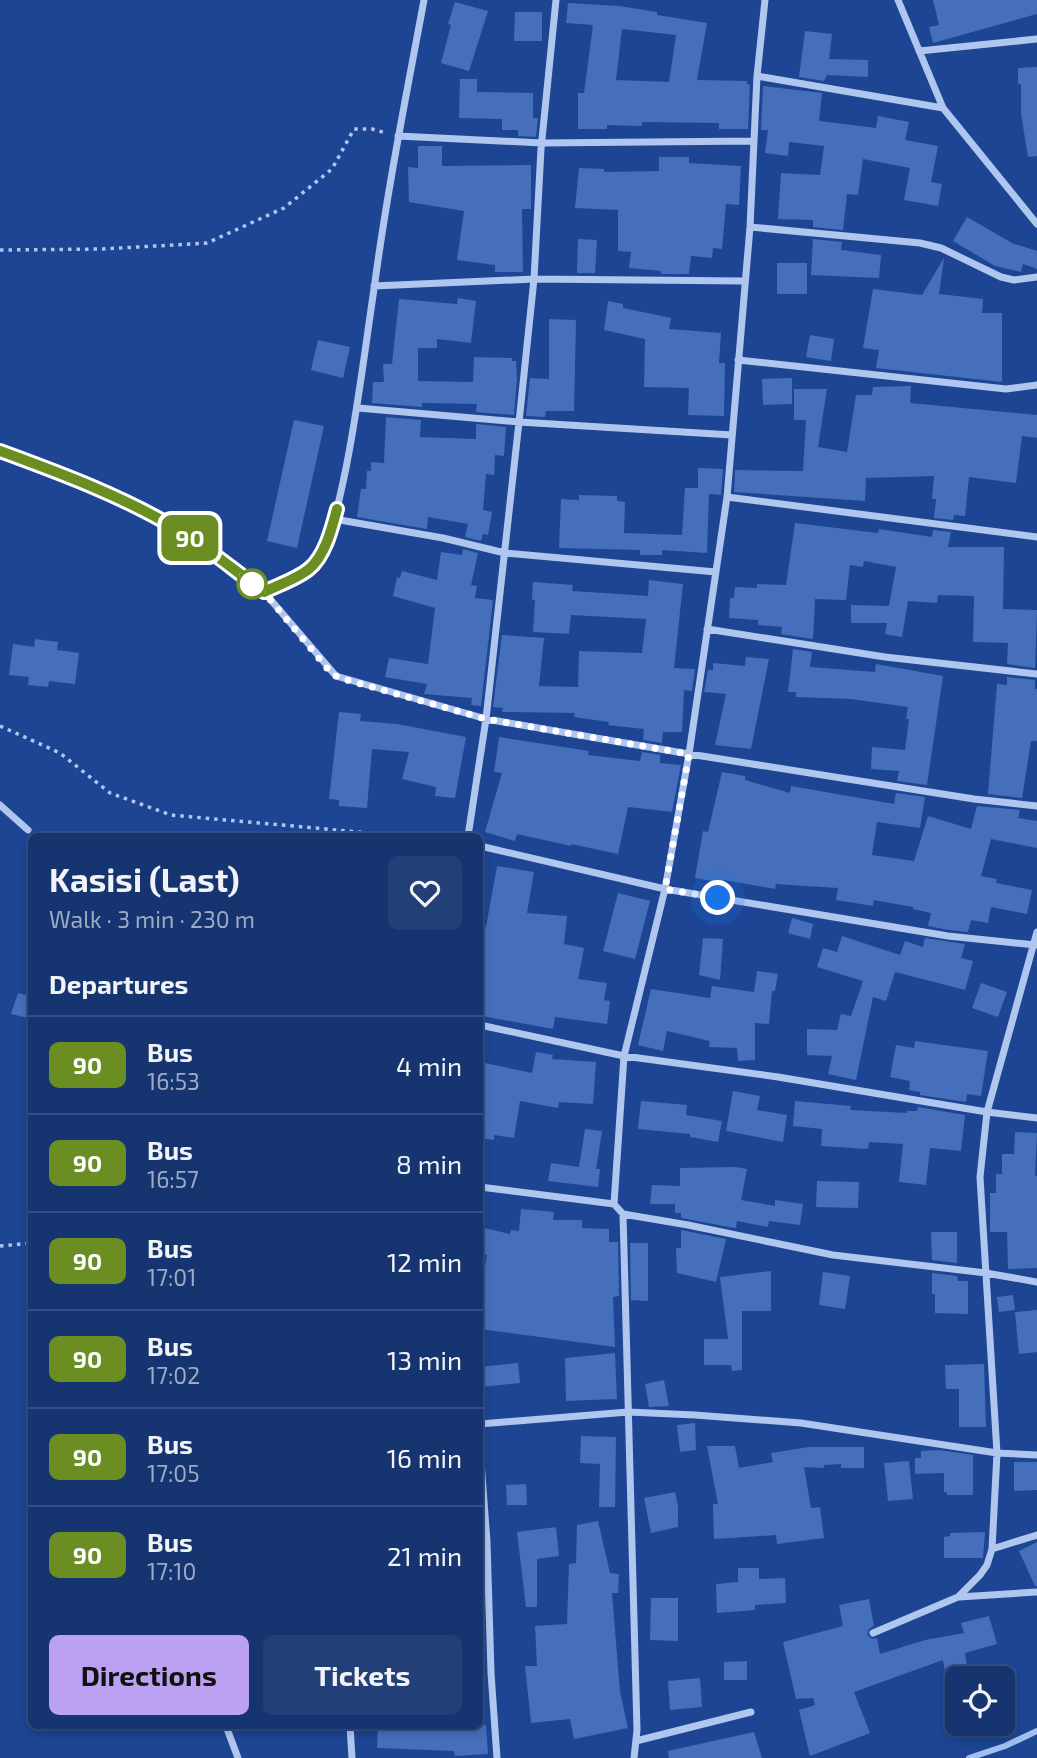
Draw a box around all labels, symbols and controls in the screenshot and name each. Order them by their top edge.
line badge: 90 [158,515,221,561]
text: 90 [175,523,205,552]
unlabelled marker [237,569,267,599]
button: heart [388,856,462,930]
text: Kasisi (Last) [49,859,240,899]
your location [700,880,735,915]
text: Walk · 3 min · 230 m [49,905,255,933]
text: Departures [49,968,188,999]
text: Bus [147,1036,193,1067]
text: 90 [73,1050,102,1079]
text: 4 min [396,1050,462,1081]
text: 16:53 [147,1067,200,1095]
text: Bus [147,1134,193,1165]
text: 90 [73,1148,102,1177]
text: 8 min [396,1148,462,1179]
text: 16:57 [147,1165,199,1193]
text: Bus [147,1232,193,1263]
text: 90 [73,1246,102,1275]
text: 12 min [387,1246,462,1277]
text: 17:01 [147,1263,196,1291]
text: Bus [147,1330,193,1361]
text: 90 [73,1344,102,1373]
text: 13 min [387,1344,462,1375]
text: 17:02 [147,1361,200,1389]
text: Bus [147,1428,193,1459]
text: 90 [73,1442,102,1471]
text: 16 min [387,1442,462,1473]
text: 17:05 [147,1459,200,1487]
text: Bus [147,1526,193,1557]
text: 90 [73,1540,102,1569]
text: 21 min [387,1540,462,1571]
text: 17:10 [147,1557,196,1585]
button: Directions [49,1635,249,1715]
button: Tickets [263,1635,462,1715]
map controls [945,1666,1015,1736]
button: locate [945,1666,1015,1736]

